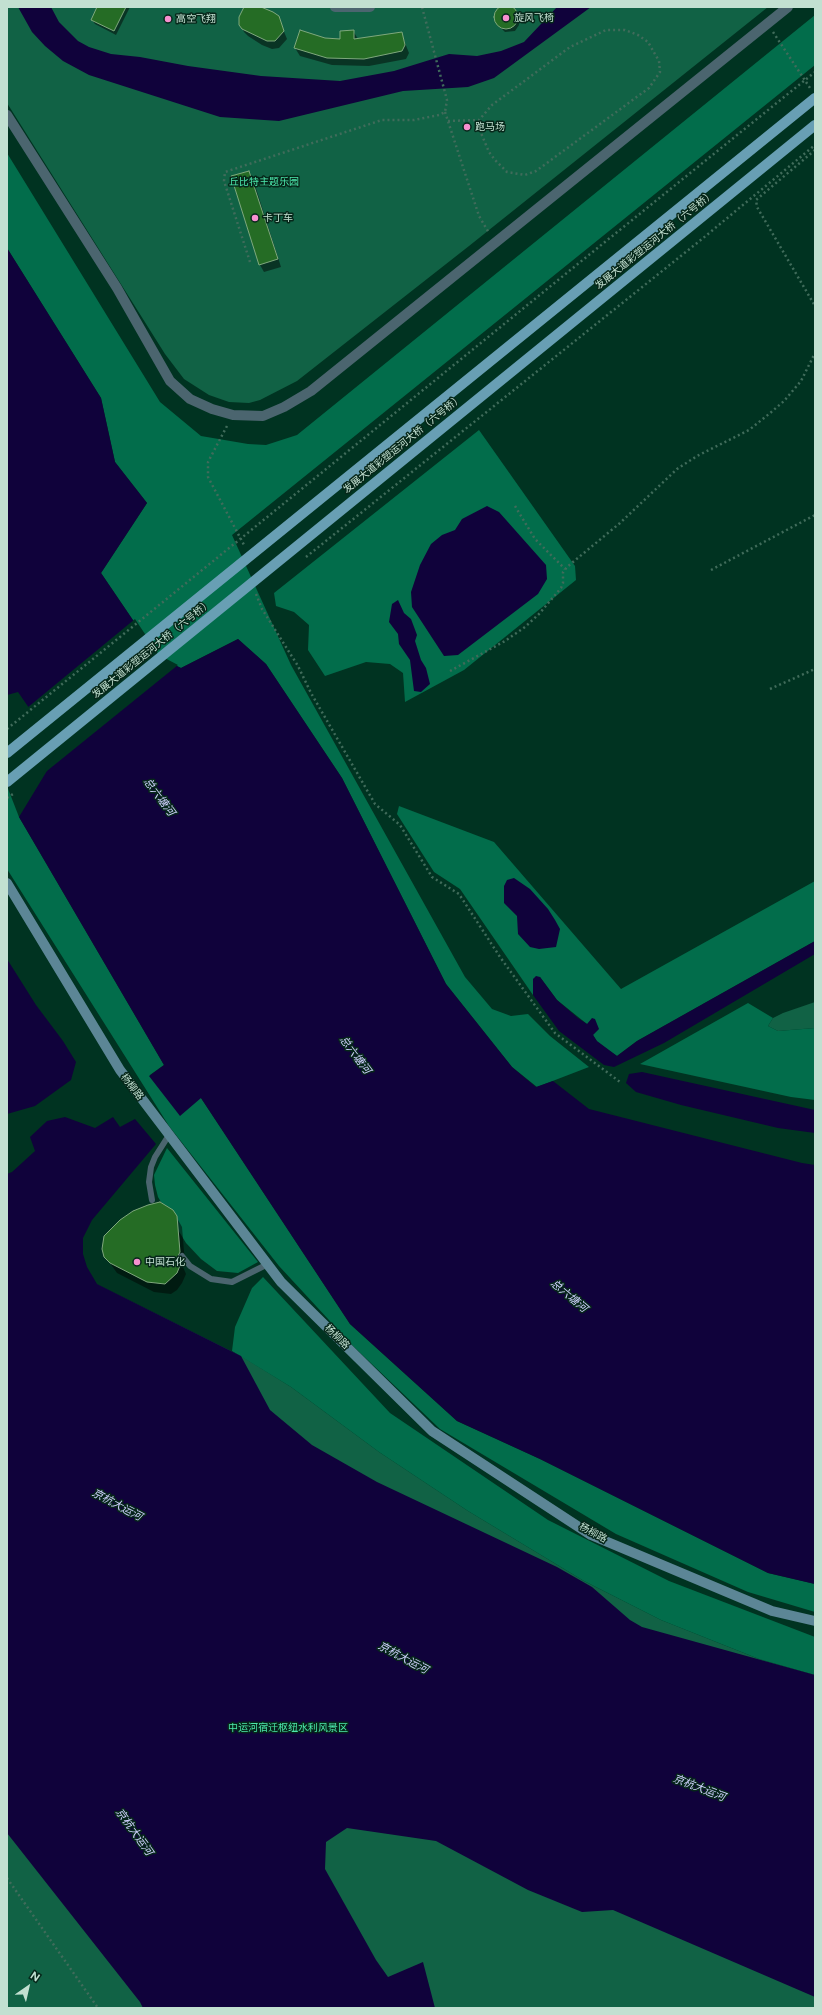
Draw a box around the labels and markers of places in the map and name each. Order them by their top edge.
place label: 旋风飞椅 [514,12,554,24]
place label: 高空飞翔 [176,13,216,25]
marker: 旋风飞椅 [501,13,511,23]
marker: 高空飞翔 [163,14,173,24]
place label: 跑马场 [475,121,505,133]
marker: 跑马场 [462,122,472,132]
place label: 卡丁车 [263,212,293,224]
marker: 卡丁车 [250,213,260,223]
place label: 中国石化 [145,1256,185,1268]
marker: 中国石化 [132,1257,142,1267]

